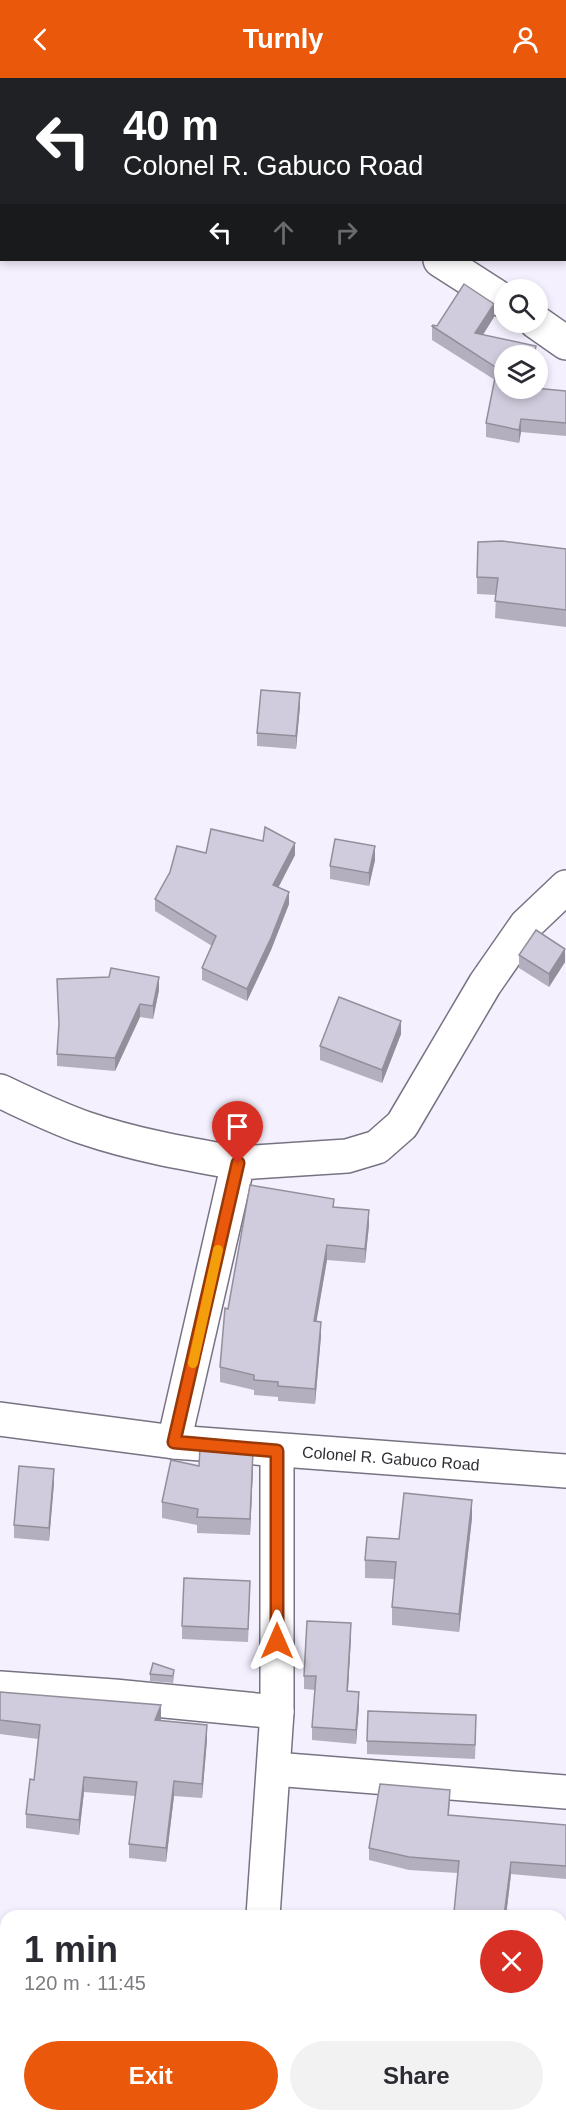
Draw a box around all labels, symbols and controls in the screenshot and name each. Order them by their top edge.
icon: back [24,23,57,56]
icon: person [509,23,542,56]
text: Turnly [243,24,323,54]
icon: left [24,102,102,180]
text: 40 m [123,102,219,149]
text: Colonel R. Gabuco Road [123,151,423,181]
icon: left [204,216,237,249]
icon: ahead [267,216,300,249]
icon: right [330,216,363,249]
map controls [494,279,548,399]
button: search [494,279,548,333]
button: layers [494,345,548,399]
pin [212,1101,263,1163]
icon: arrive [221,1110,254,1143]
street label: Colonel R. Gabuco Road [301,1443,480,1473]
position arrow [245,1609,309,1673]
text: 1 min [24,1929,118,1970]
button: close [480,1930,543,1993]
text: 120 m · 11:45 [24,1972,146,1994]
button: Exit [24,2041,278,2110]
button: Share [290,2041,543,2110]

